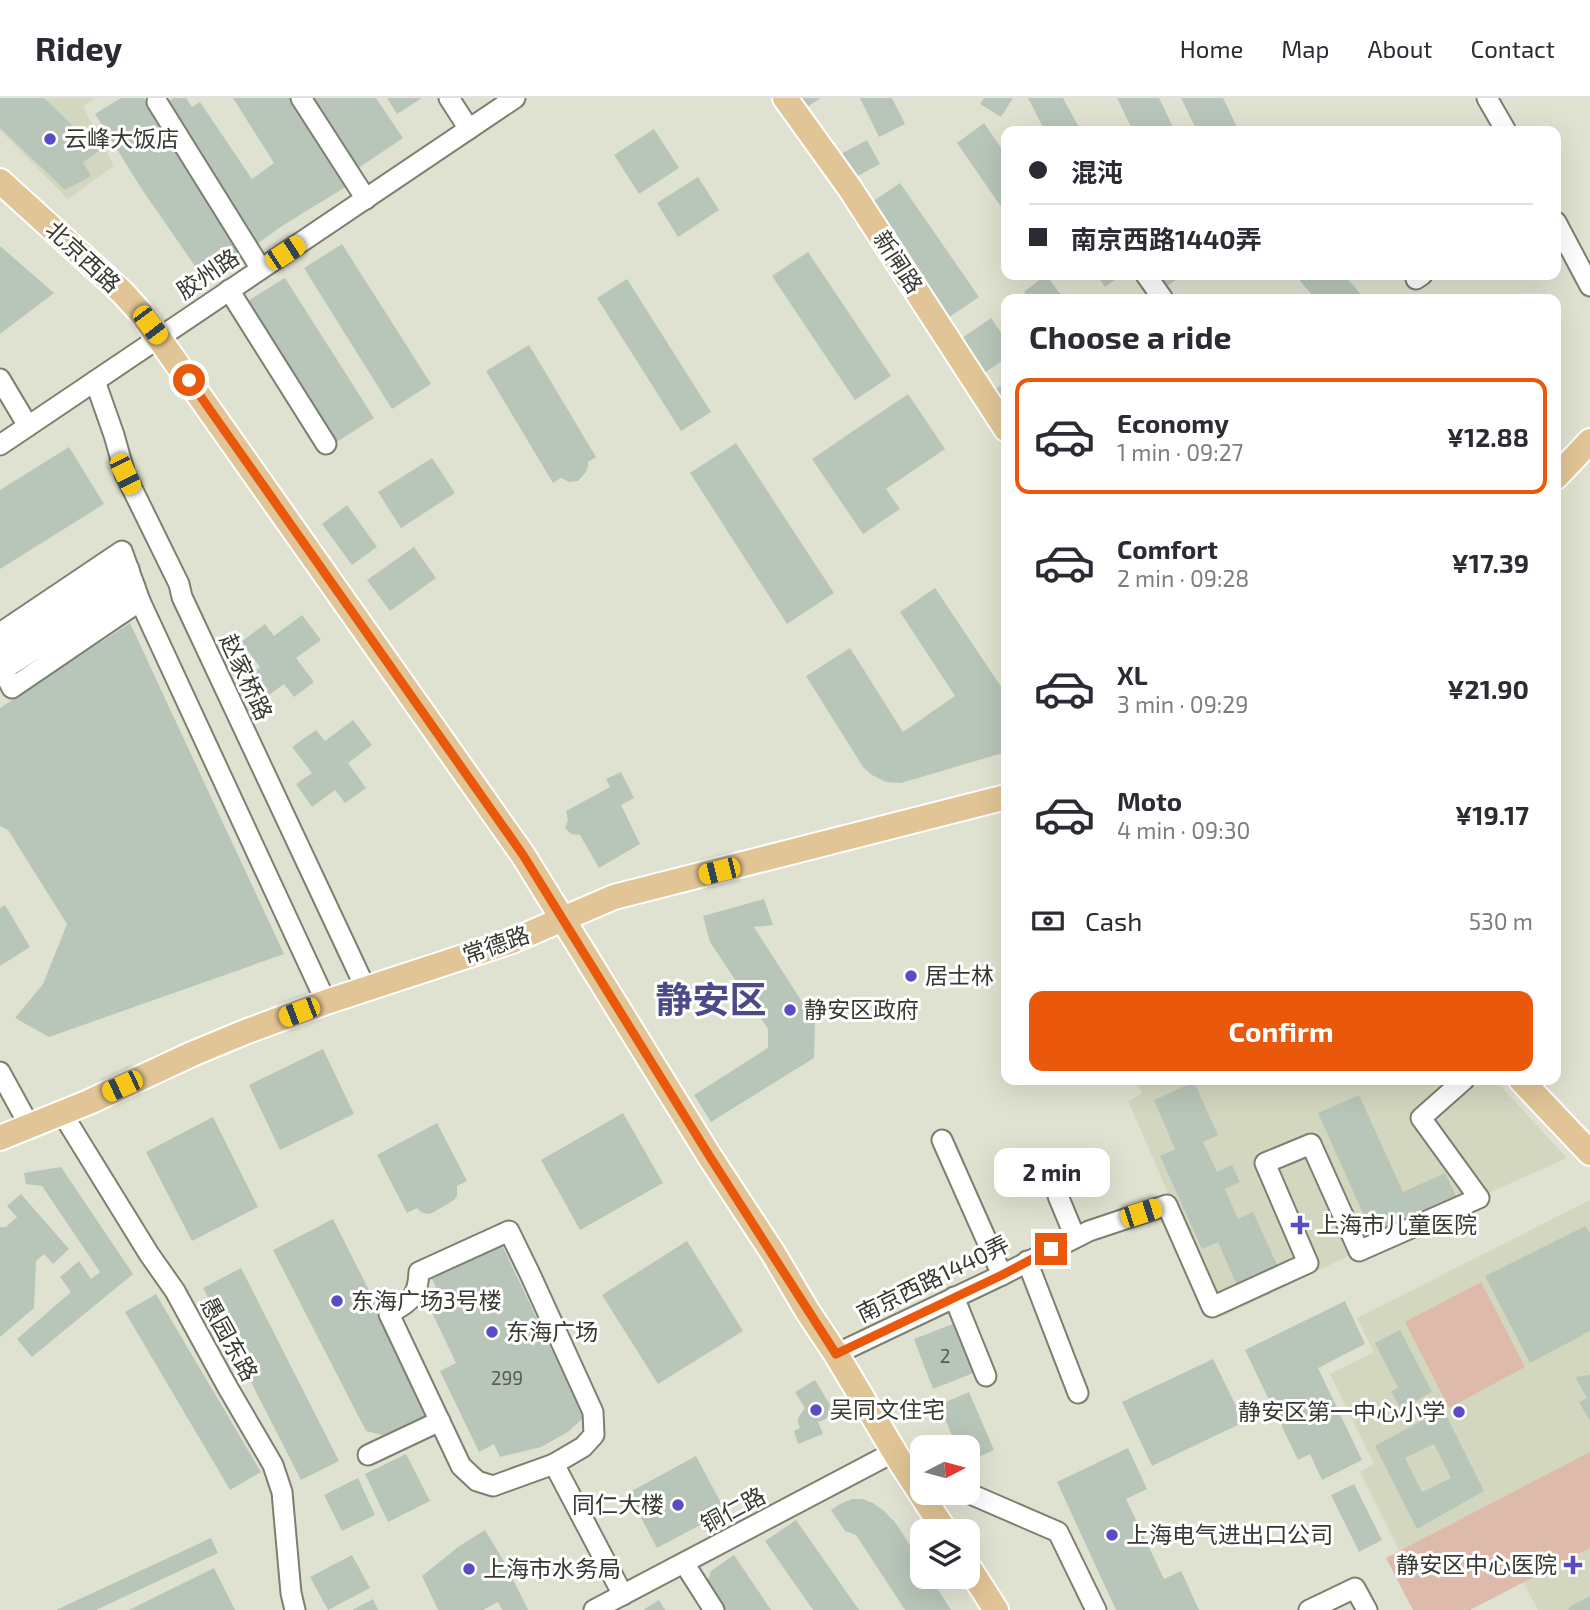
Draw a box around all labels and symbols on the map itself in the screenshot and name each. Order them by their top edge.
place label: 云峰大饭店 [64,124,179,152]
marker: 云峰大饭店 [42,131,58,147]
street label: 北京西路 [40,215,127,298]
street label: 新闸路 [868,225,929,298]
car [262,233,309,273]
street label: 胶州路 [171,242,244,304]
car [129,302,172,348]
route start [173,364,205,396]
car [107,451,144,497]
street label: 赵家桥路 [215,629,279,724]
car [697,856,742,886]
street label: 常德路 [458,920,533,969]
place label: 居士林 [925,961,994,989]
marker: 居士林 [903,968,919,984]
district label: 静安区 [656,976,767,1020]
car [276,995,323,1029]
place label: 静安区政府 [804,995,919,1023]
marker: 静安区政府 [782,1002,798,1018]
car [99,1068,146,1104]
callout: 2 min [993,1148,1109,1196]
car [1118,1197,1165,1229]
place label: 上海市儿童医院 [1316,1210,1477,1238]
marker: 上海市儿童医院 [1290,1215,1310,1235]
street label: 南京西路1440弄 [852,1229,1013,1327]
route end [1035,1233,1067,1265]
place label: 东海广场3号楼 [351,1286,502,1314]
street label: 愚园东路 [195,1291,264,1386]
marker: 东海广场3号楼 [329,1293,345,1309]
place label: 东海广场 [506,1317,598,1345]
marker: 东海广场 [484,1324,500,1340]
house number: 2 [940,1344,950,1367]
house number: 299 [491,1366,523,1389]
place label: 吴同文住宅 [830,1395,945,1423]
place label: 静安区第一中心小学 [1238,1397,1445,1425]
marker: 吴同文住宅 [808,1402,824,1418]
marker: 静安区第一中心小学 [1451,1404,1467,1420]
north arrow [910,1435,980,1505]
street label: 铜仁路 [695,1481,770,1538]
place label: 同仁大楼 [572,1490,664,1518]
marker: 同仁大楼 [670,1497,686,1513]
place label: 上海电气进出口公司 [1126,1520,1333,1548]
marker: 上海电气进出口公司 [1104,1527,1120,1543]
place label: 静安区中心医院 [1396,1550,1557,1578]
place label: 上海市水务局 [483,1554,621,1582]
marker: 静安区中心医院 [1563,1555,1583,1575]
marker: 上海市水务局 [461,1561,477,1577]

